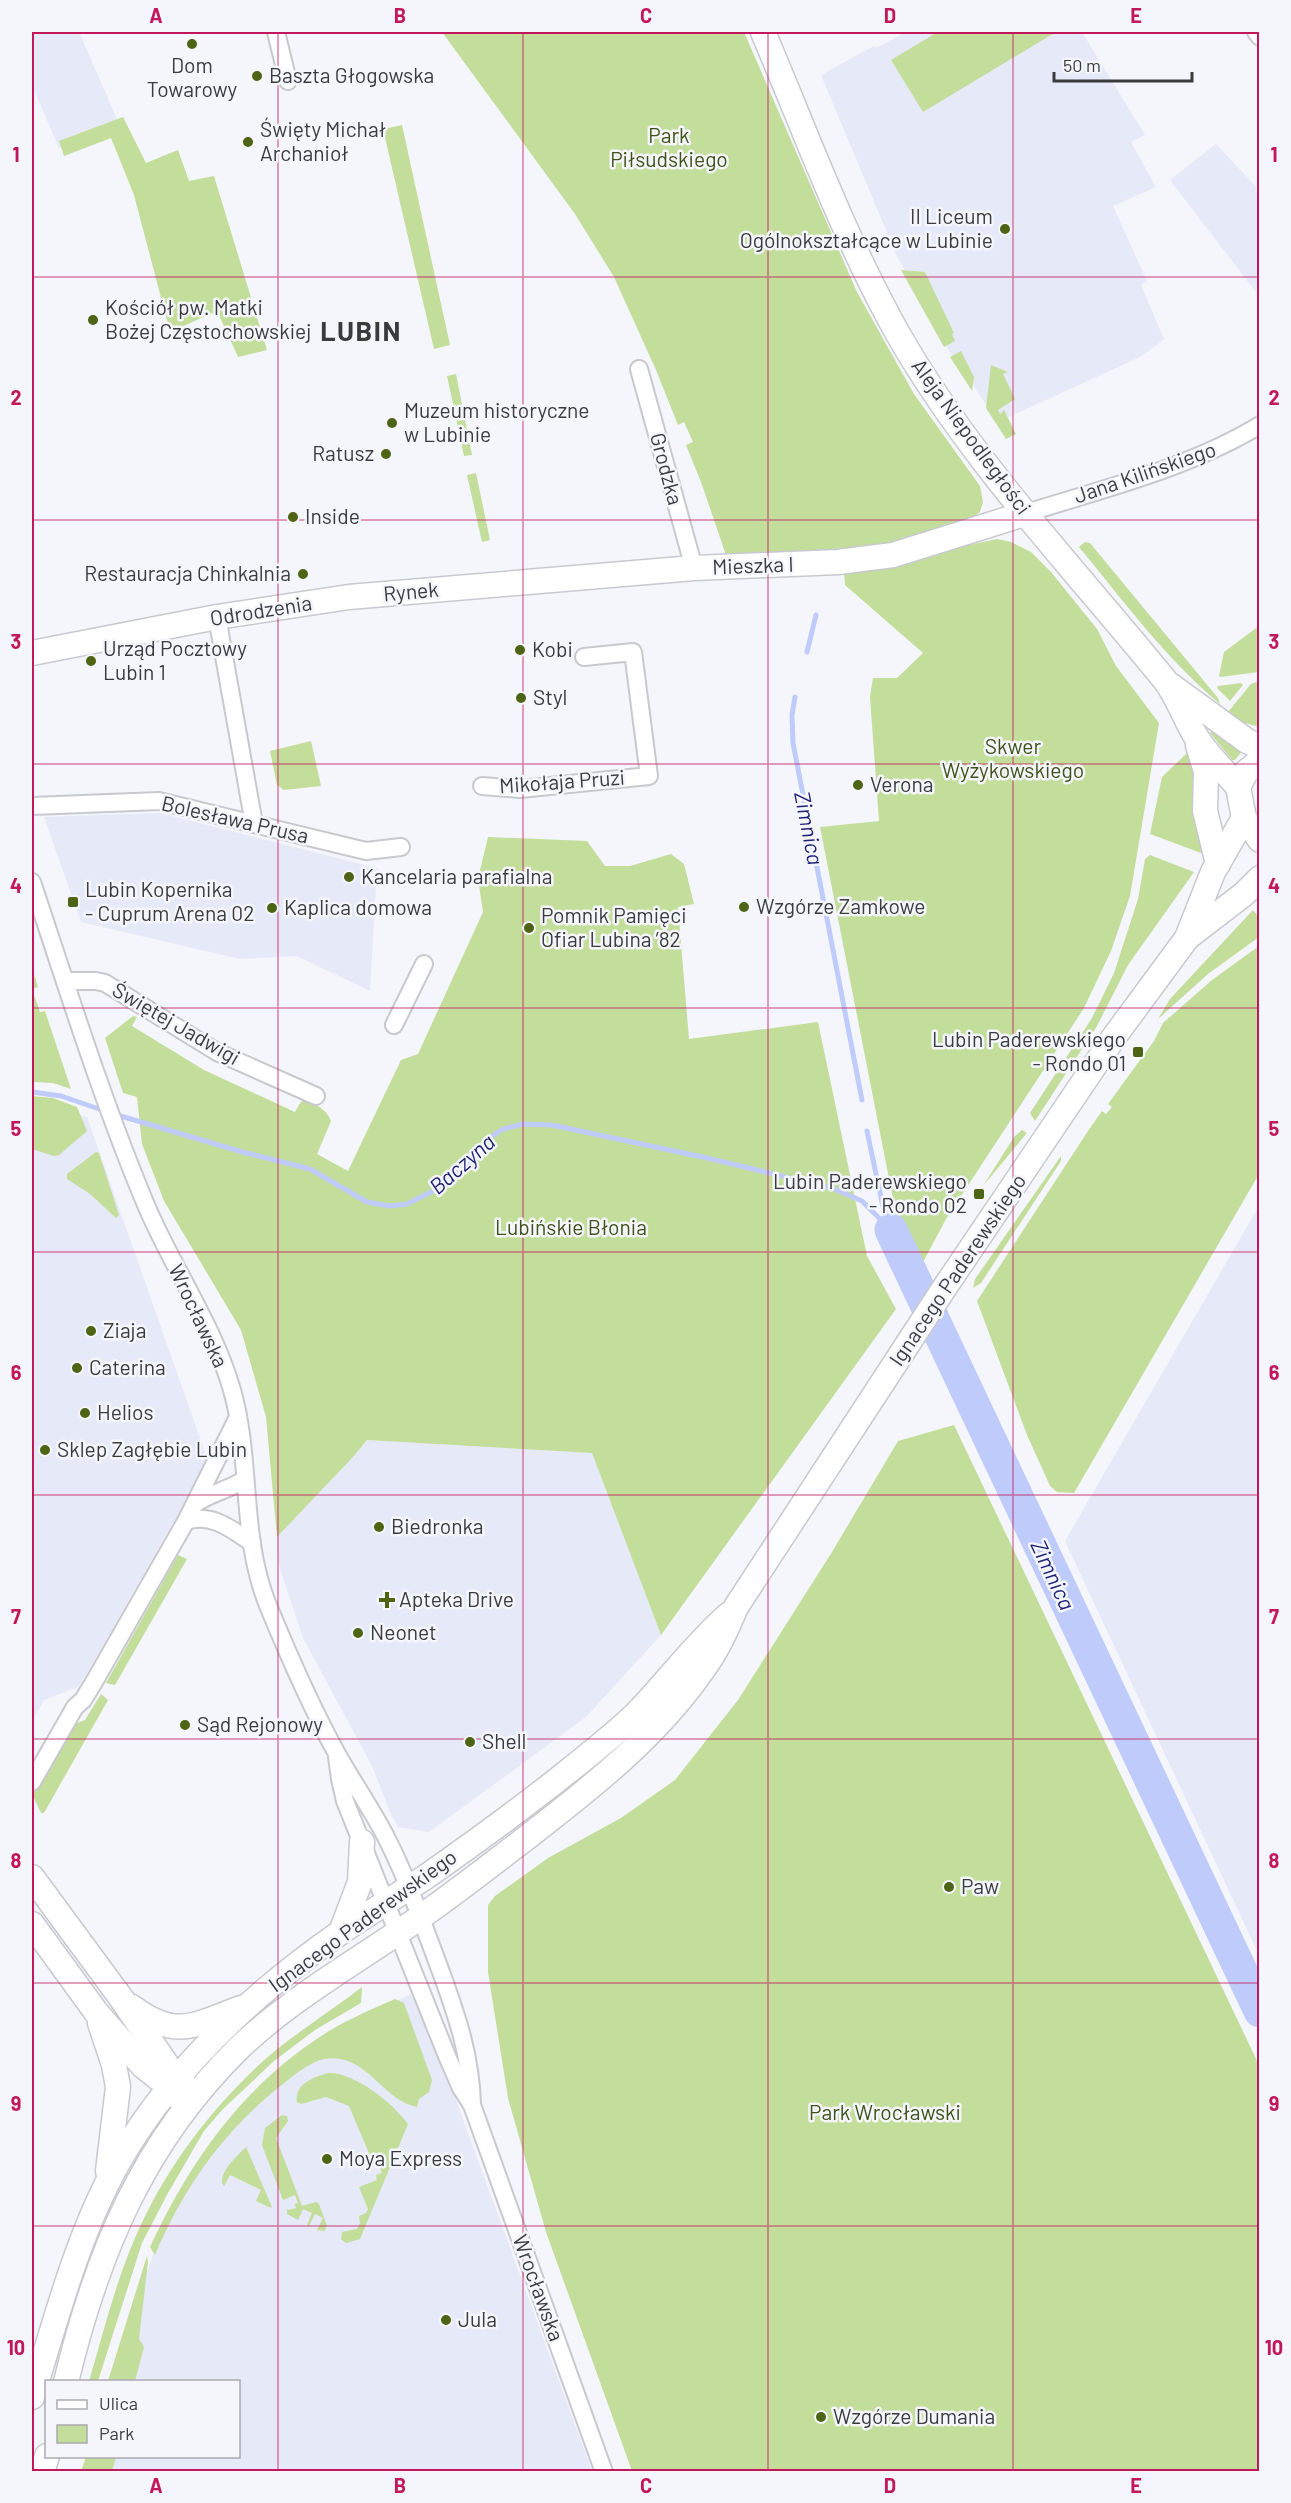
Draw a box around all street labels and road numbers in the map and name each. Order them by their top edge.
street label: Aleja Niepodległości [907,353,1037,519]
street label: Grodzka [646,430,689,507]
street label: Jana Kilińskiego [1070,436,1219,508]
street label: Mieszka I [712,551,794,578]
street label: Rynek [382,576,440,605]
street label: Odrodzenia [208,589,314,630]
street label: Mikołaja Pruzi [498,764,626,797]
street label: Bolesława Prusa [159,789,311,848]
street label: Świętej Jadwigi [109,976,245,1069]
street label: Ignacego Paderewskiego [883,1168,1030,1370]
street label: Wrocławska [164,1260,234,1371]
street label: Ignacego Paderewskiego [263,1843,461,1996]
street label: Wrocławska [509,2231,570,2344]

